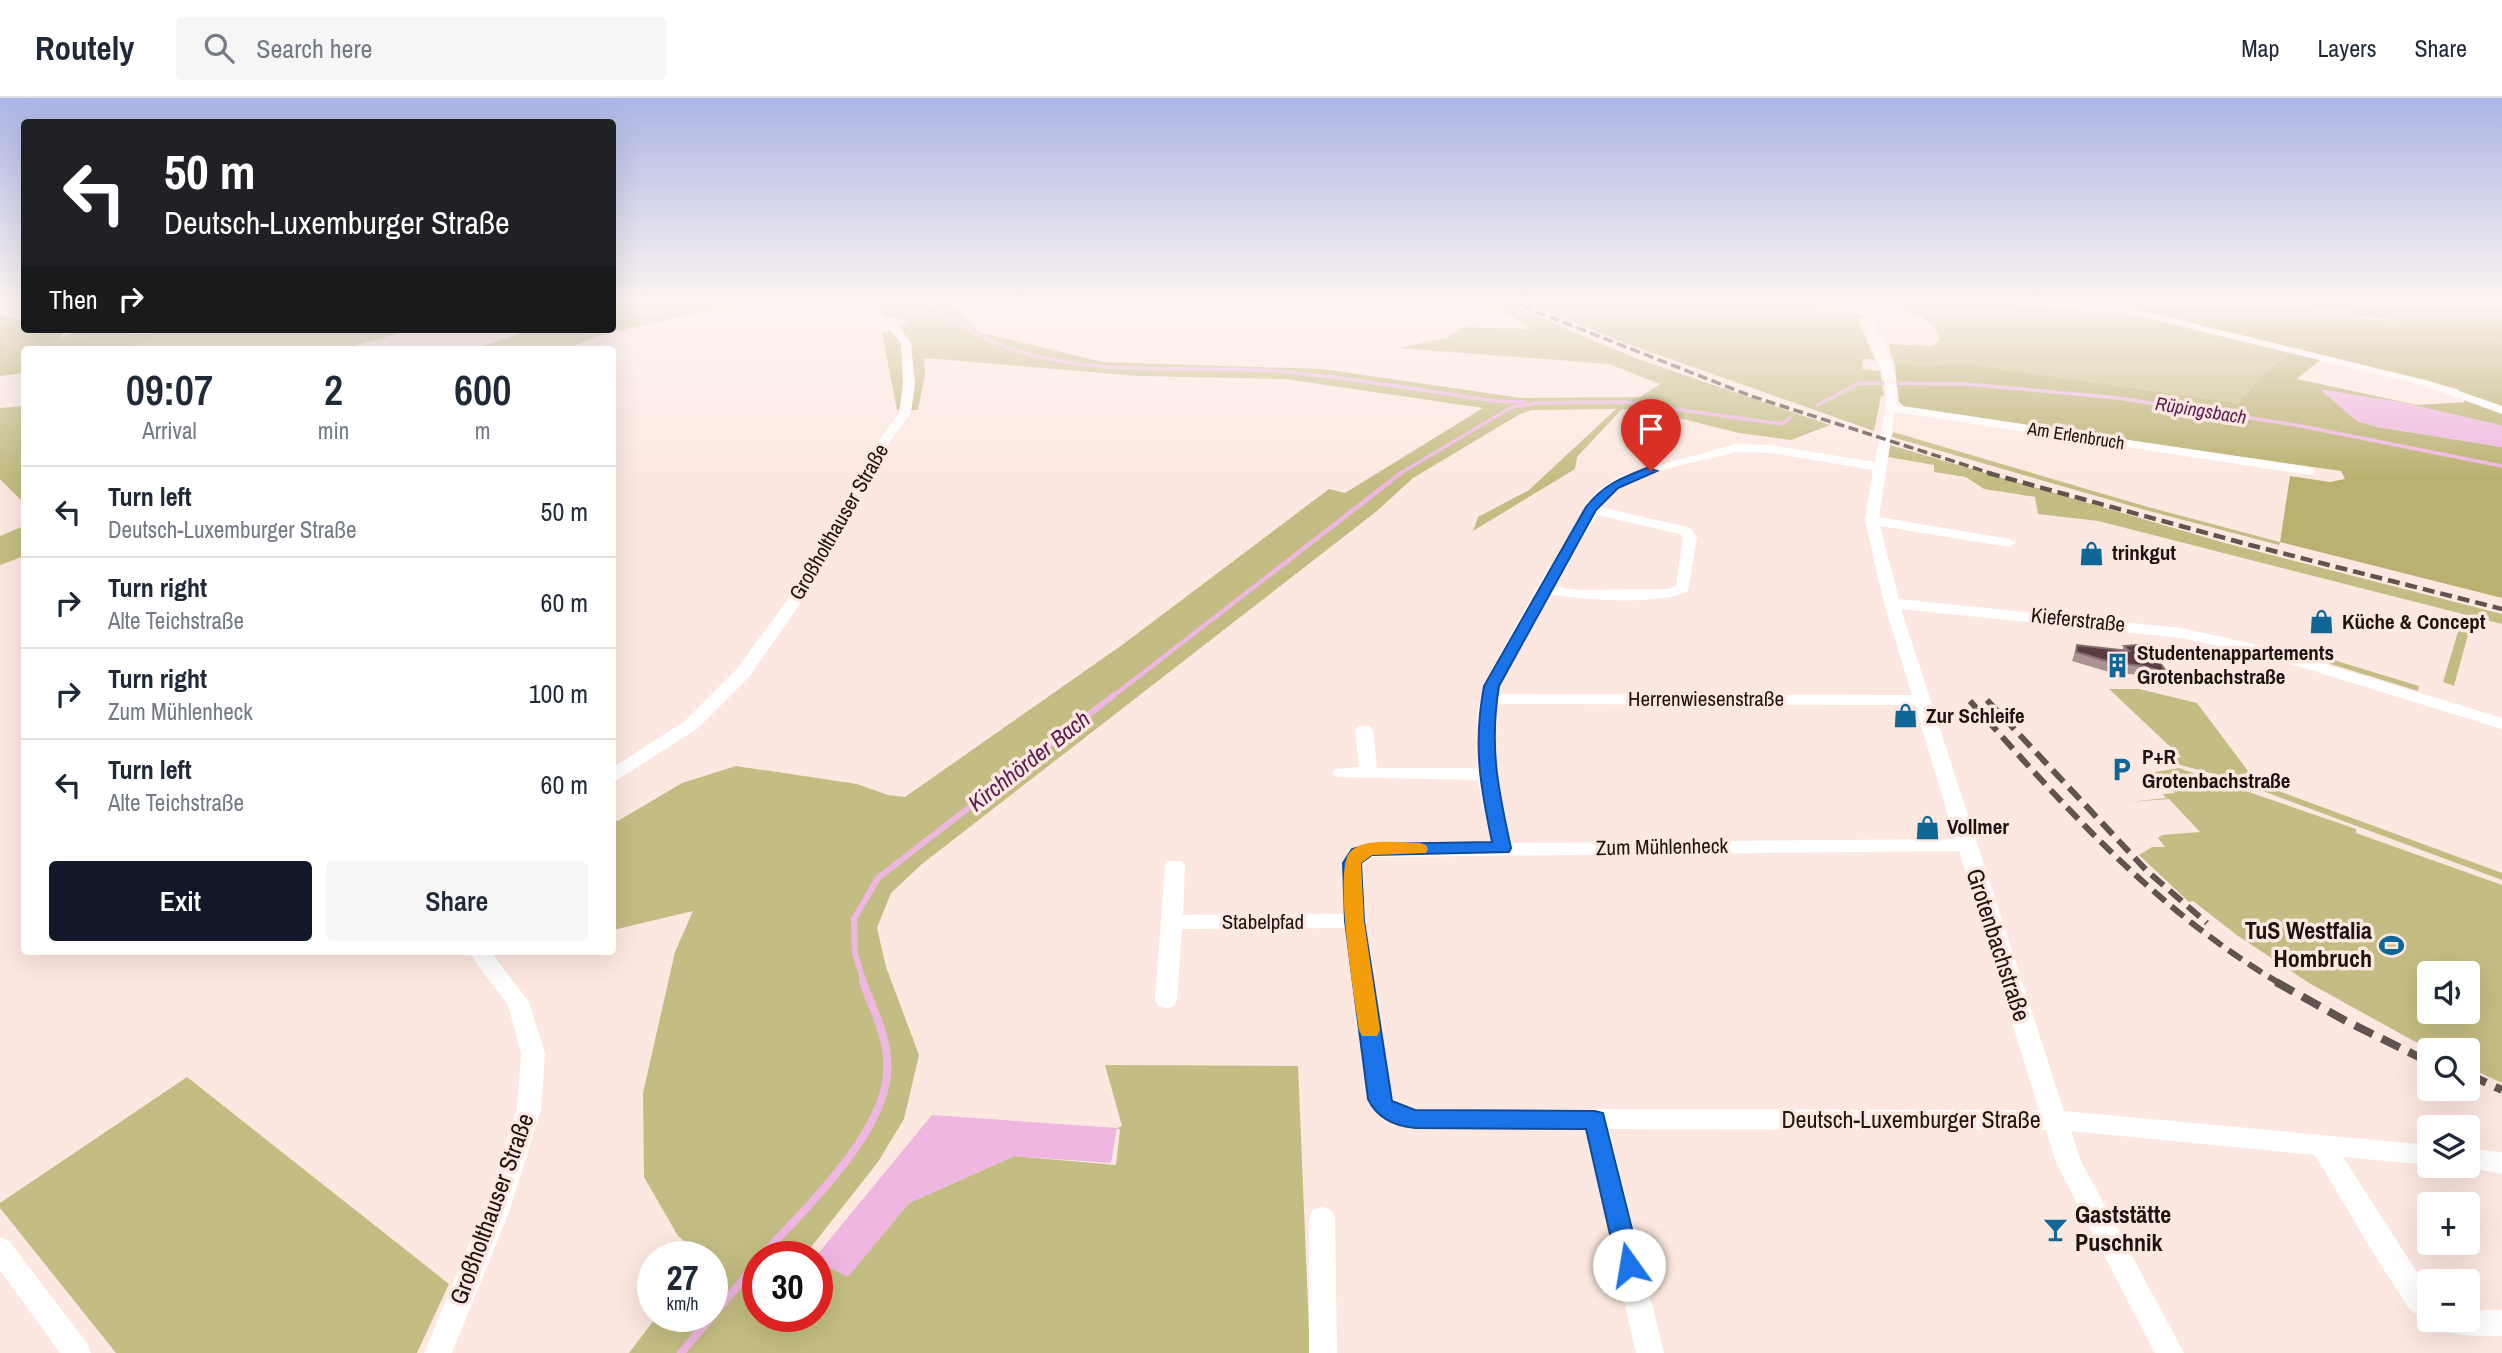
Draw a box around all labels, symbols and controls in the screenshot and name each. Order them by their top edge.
search box [176,17,666,80]
text: Routely [35,26,134,70]
icon: search [200,29,238,67]
text: Search here [256,31,372,66]
text: Map [2241,32,2279,64]
text: Layers [2317,32,2376,64]
text: Share [2414,32,2467,64]
text: 50 m [164,138,256,204]
icon: left [49,147,140,238]
text: Deutsch-Luxemburger Straße [164,201,510,244]
icon: right [112,280,150,318]
text: Then [49,282,98,317]
text: 09:07 [126,362,213,418]
text: 2 [324,362,343,418]
text: 600 [454,362,511,418]
water label: Rüpingsbach [2154,390,2248,430]
pin [1621,399,1681,471]
icon: arrive [1632,410,1670,448]
text: Arrival [142,415,197,446]
text: min [318,415,349,446]
text: m [475,415,490,446]
street label: Am Erlenbruch [2025,415,2126,455]
street label: Großholthauser Straße [782,438,895,605]
text: Turn left [108,479,192,514]
icon: left [49,493,87,531]
text: 50 m [541,494,588,529]
text: Deutsch-Luxemburger Straße [108,514,356,545]
place label: trinkgut [2112,538,2176,567]
shop icon: trinkgut [2078,539,2106,567]
text: Turn right [108,570,207,605]
icon: right [49,584,87,622]
text: 60 m [541,585,588,620]
street label: Kieferstraße [2029,600,2127,639]
text: Alte Teichstraße [108,605,244,636]
place label: Küche & Concept [2342,607,2486,636]
shop icon: Küche & Concept [2308,608,2336,636]
place label: Studentenappartements Grotenbachstraße [2137,638,2334,691]
building icon: Studentenappartements Grotenbachstraße [2103,651,2131,679]
text: Turn right [108,661,207,696]
icon: right [49,675,87,713]
text: 100 m [529,676,588,711]
street label: Herrenwiesenstraße [1628,684,1784,713]
text: Zum Mühlenheck [108,696,253,727]
place label: Zur Schleife [1926,701,2025,730]
shop icon: Zur Schleife [1892,702,1920,730]
water label: Kirchhörder Bach [961,703,1096,818]
place label: P+R Grotenbachstraße [2142,742,2290,795]
text: Turn left [108,752,192,787]
parking icon: P+R Grotenbachstraße [2108,755,2136,783]
icon: left [49,766,87,804]
text: 60 m [541,767,588,802]
text: Alte Teichstraße [108,787,244,818]
place label: Vollmer [1947,812,2009,841]
shop icon: Vollmer [1913,813,1941,841]
street label: Zum Mühlenheck [1596,831,1729,862]
button: Exit [49,861,312,941]
button: Share [326,861,588,941]
street label: Grotenbachstraße [1959,864,2039,1025]
street label: Stabelpfad [1222,907,1304,936]
place label: TuS Westfalia Hombruch [2245,914,2372,974]
sports icon: TuS Westfalia Hombruch [2378,931,2406,959]
map controls [2417,961,2480,1332]
button: sound [2417,961,2480,1024]
button: search [2417,1038,2480,1101]
street label: Deutsch-Luxemburger Straße [1781,1103,2041,1135]
street label: Großholthauser Straße [442,1109,541,1309]
button: layers [2417,1115,2480,1178]
button: + [2417,1192,2480,1255]
place label: Gaststätte Puschnik [2075,1198,2171,1258]
bar icon: Gaststätte Puschnik [2041,1215,2069,1243]
position arrow [1592,1228,1666,1302]
speed limit sign: 30 [742,1241,833,1332]
text: 27 [667,1254,698,1301]
button: − [2417,1269,2480,1332]
text: km/h [667,1291,699,1316]

